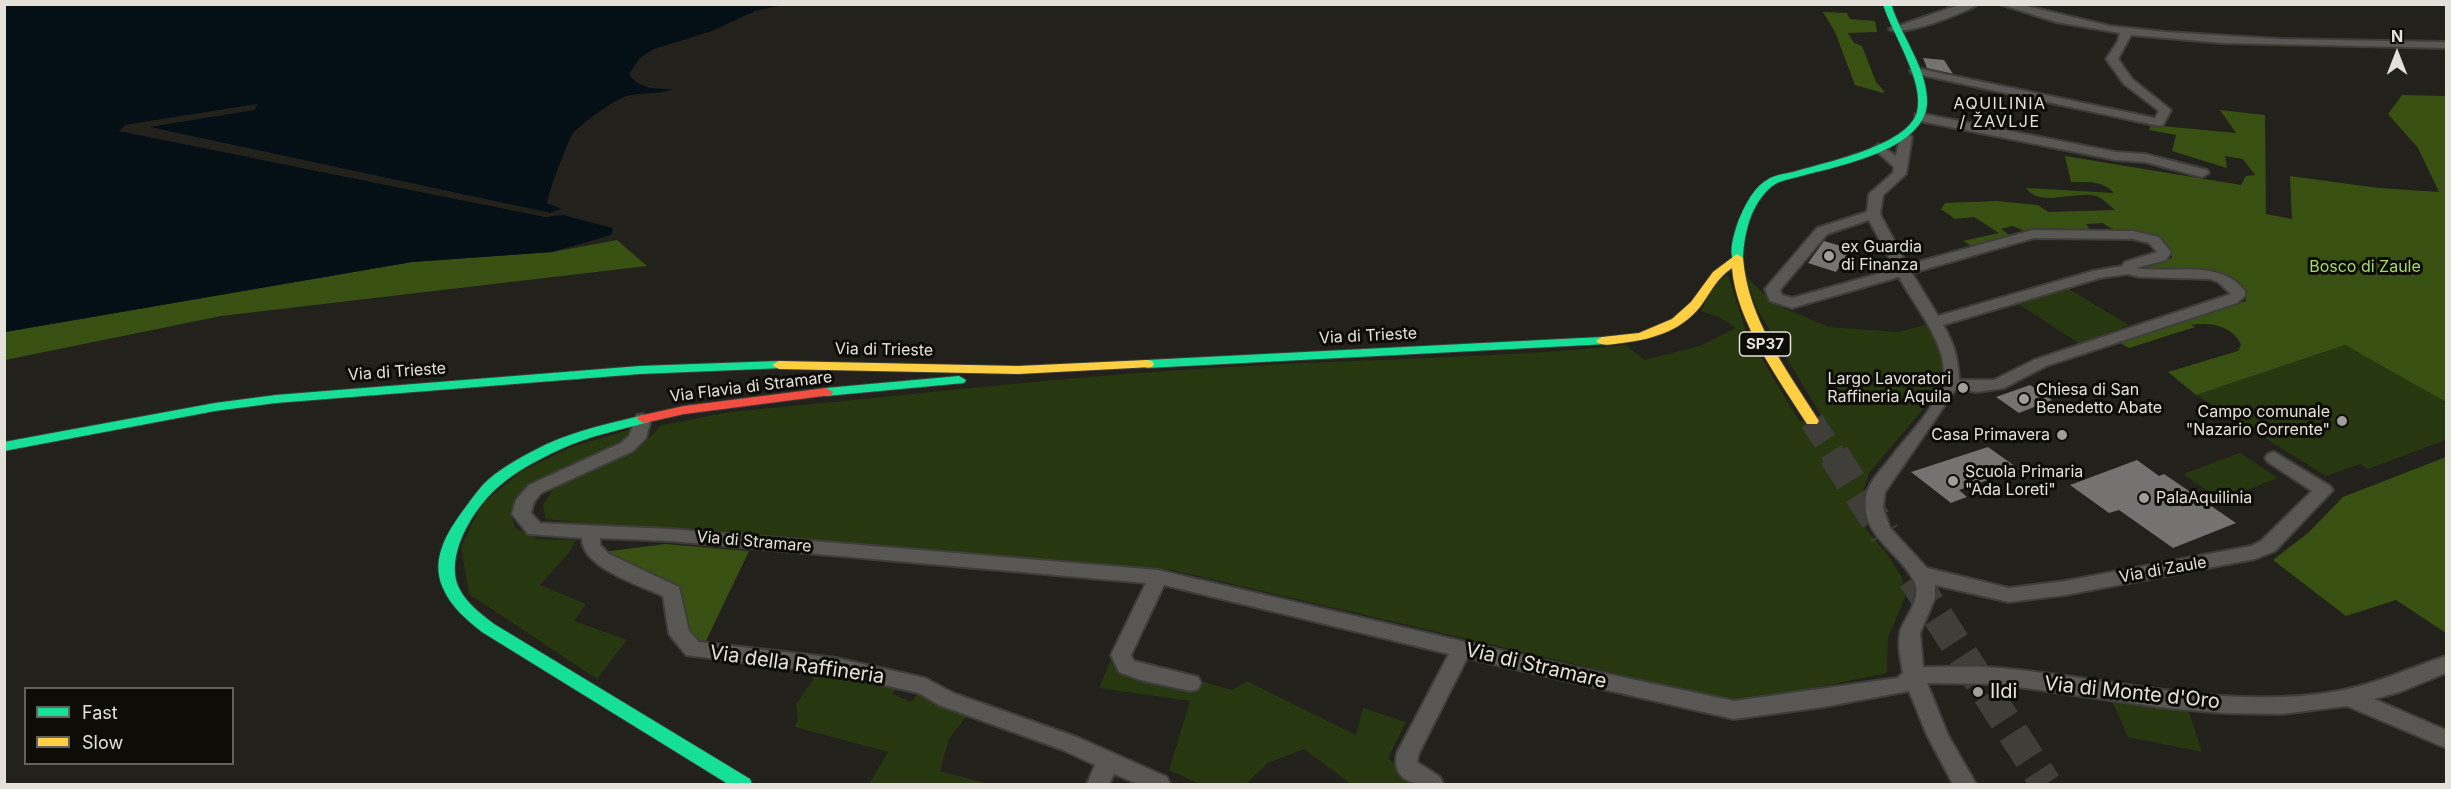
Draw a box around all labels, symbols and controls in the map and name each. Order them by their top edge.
north arrow [2367,24,2427,84]
text: N [2391,26,2403,46]
district label: AQUILINIA / ŽAVLJE [1953,94,2047,132]
place label: ex Guardia di Finanza [1841,237,1922,275]
marker: ex Guardia di Finanza [1822,249,1836,263]
park label: Bosco di Zaule [2309,257,2421,277]
street label: Via di Trieste [1318,324,1418,348]
road number: SP37 [1740,332,1790,356]
street label: Via di Trieste [835,340,933,360]
street label: Via di Trieste [347,359,447,385]
street label: Via Flavia di Stramare [669,368,833,406]
place label: Largo Lavoratori Raffineria Aquila [1827,369,1951,407]
place label: Chiesa di San Benedetto Abate [2036,380,2162,418]
marker: Largo Lavoratori Raffineria Aquila [1956,381,1970,395]
marker: Chiesa di San Benedetto Abate [2017,392,2031,406]
place label: Campo comunale "Nazario Corrente" [2186,402,2330,440]
marker: Campo comunale "Nazario Corrente" [2335,414,2349,428]
place label: Casa Primavera [1931,425,2050,445]
marker: Casa Primavera [2055,428,2069,442]
place label: Scuola Primaria "Ada Loreti" [1965,462,2083,500]
marker: Scuola Primaria "Ada Loreti" [1946,474,1960,488]
place label: PalaAquilinia [2156,488,2252,508]
marker: PalaAquilinia [2137,491,2151,505]
street label: Via di Stramare [696,527,812,557]
street label: Via di Zaule [2118,553,2208,587]
street label: Via di Stramare [1463,638,1609,694]
street label: Via della Raffineria [708,641,886,689]
street label: Via di Monte d'Oro [2043,672,2221,714]
place label: Ildi [1990,680,2017,704]
marker: Ildi [1971,685,1985,699]
legend [24,687,234,765]
text: Fast [82,702,118,723]
text: Slow [82,732,123,753]

